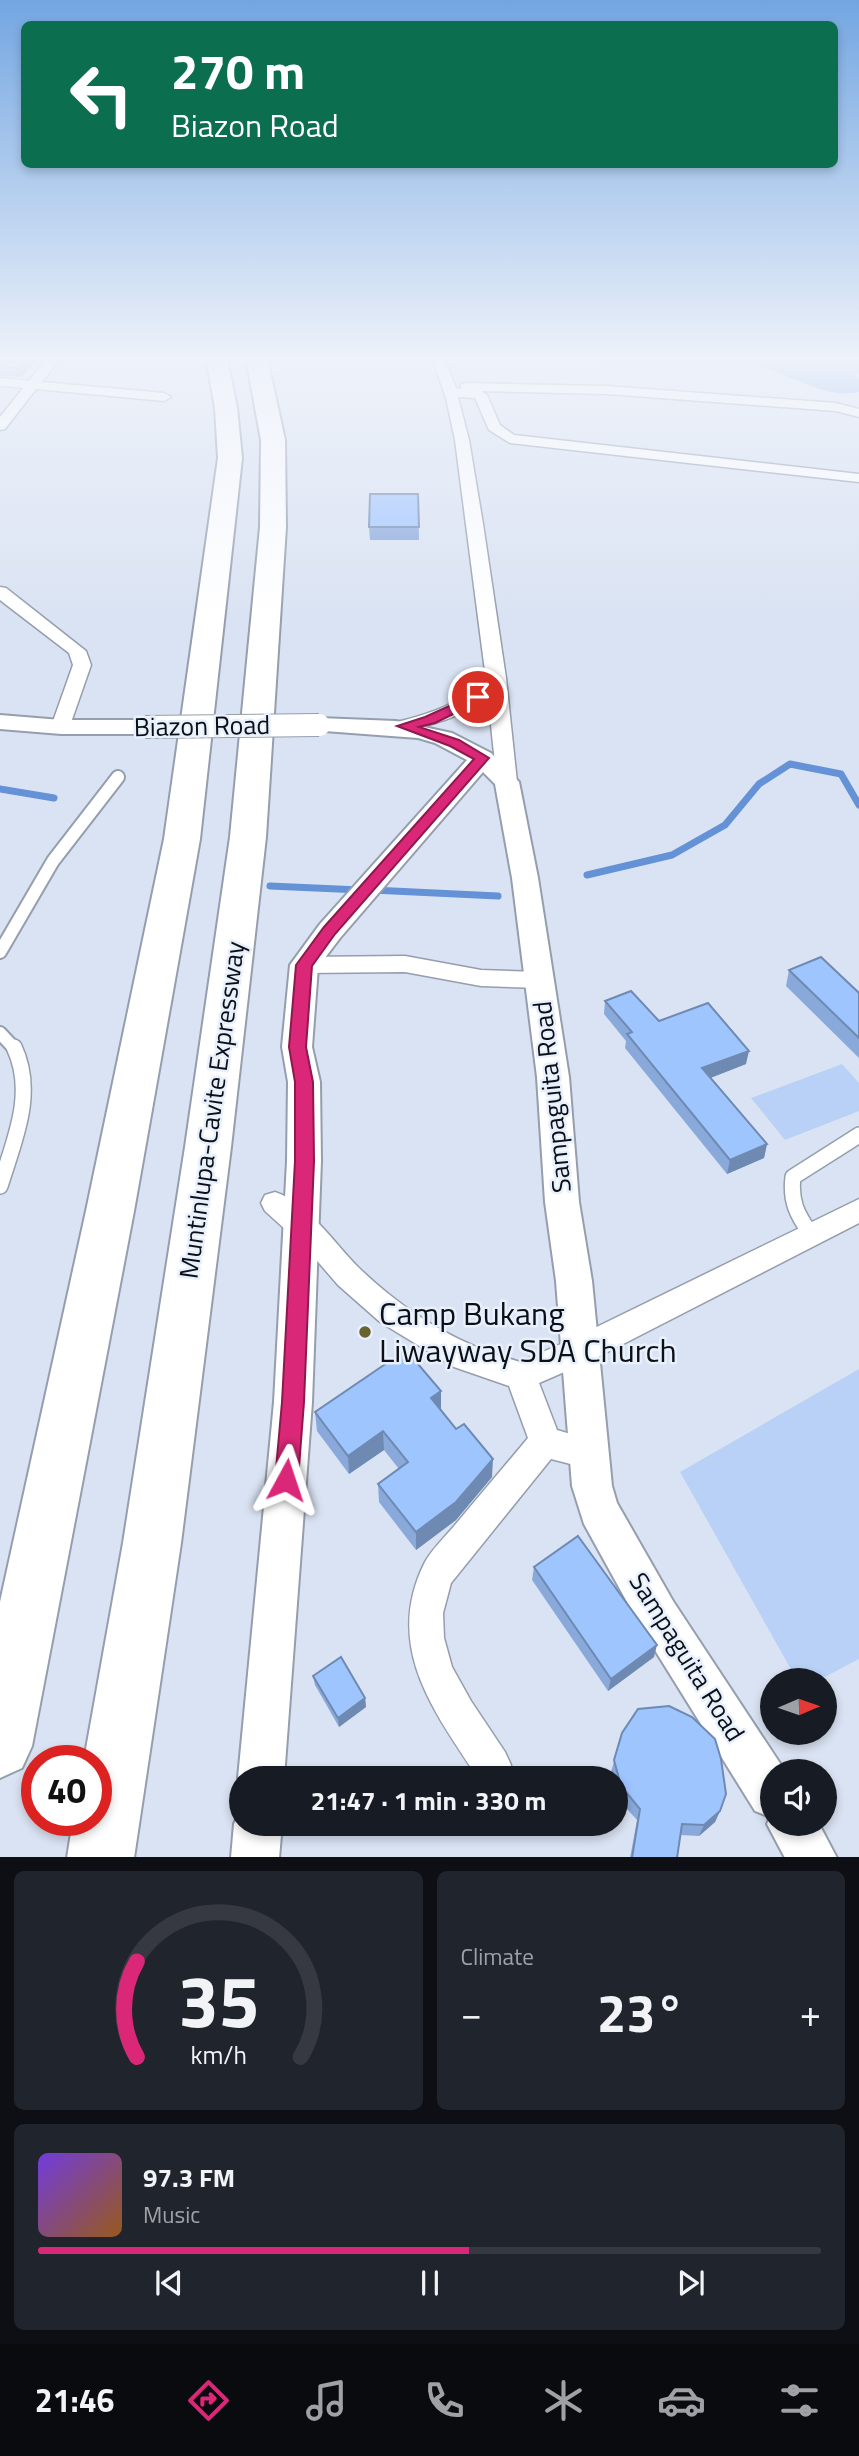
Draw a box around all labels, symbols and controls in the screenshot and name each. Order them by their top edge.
text: 270 m [171,33,305,108]
icon: left [56,49,147,140]
text: Biazon Road [171,101,339,149]
pin [448,667,508,727]
icon: arrive [459,678,497,716]
street label: Biazon Road [134,705,270,746]
street label: Muntinlupa-Cavite Expressway [169,939,255,1281]
street label: Sampaguita Road [522,999,581,1195]
place label: Camp Bukang Liwayway SDA Church [379,1289,677,1374]
marker: Camp Bukang Liwayway SDA Church [357,1324,373,1340]
position arrow [249,1443,323,1517]
street label: Sampaguita Road [620,1565,755,1749]
north arrow [760,1668,836,1745]
map controls [760,1668,837,1836]
speed limit sign: 40 [21,1745,112,1836]
button: sound [760,1759,837,1836]
text: 21:47 · 1 min · 330 m [311,1781,546,1820]
text: Climate [461,1939,534,1974]
text: 35 [177,1945,259,2055]
text: 23° [597,1973,684,2052]
text: − [461,1984,482,2042]
text: + [800,1984,821,2042]
text: km/h [190,2035,247,2073]
text: 97.3 FM [143,2158,235,2197]
text: Music [143,2197,200,2232]
icon: previous [150,2264,188,2302]
icon: pause [411,2264,449,2302]
icon: next [672,2264,710,2302]
text: 21:46 [35,2376,115,2424]
icon: directions [184,2376,233,2425]
icon: music [302,2376,351,2425]
icon: phone [420,2376,469,2425]
icon: climate [539,2376,588,2425]
icon: car [657,2376,706,2425]
icon: filters [775,2376,824,2425]

